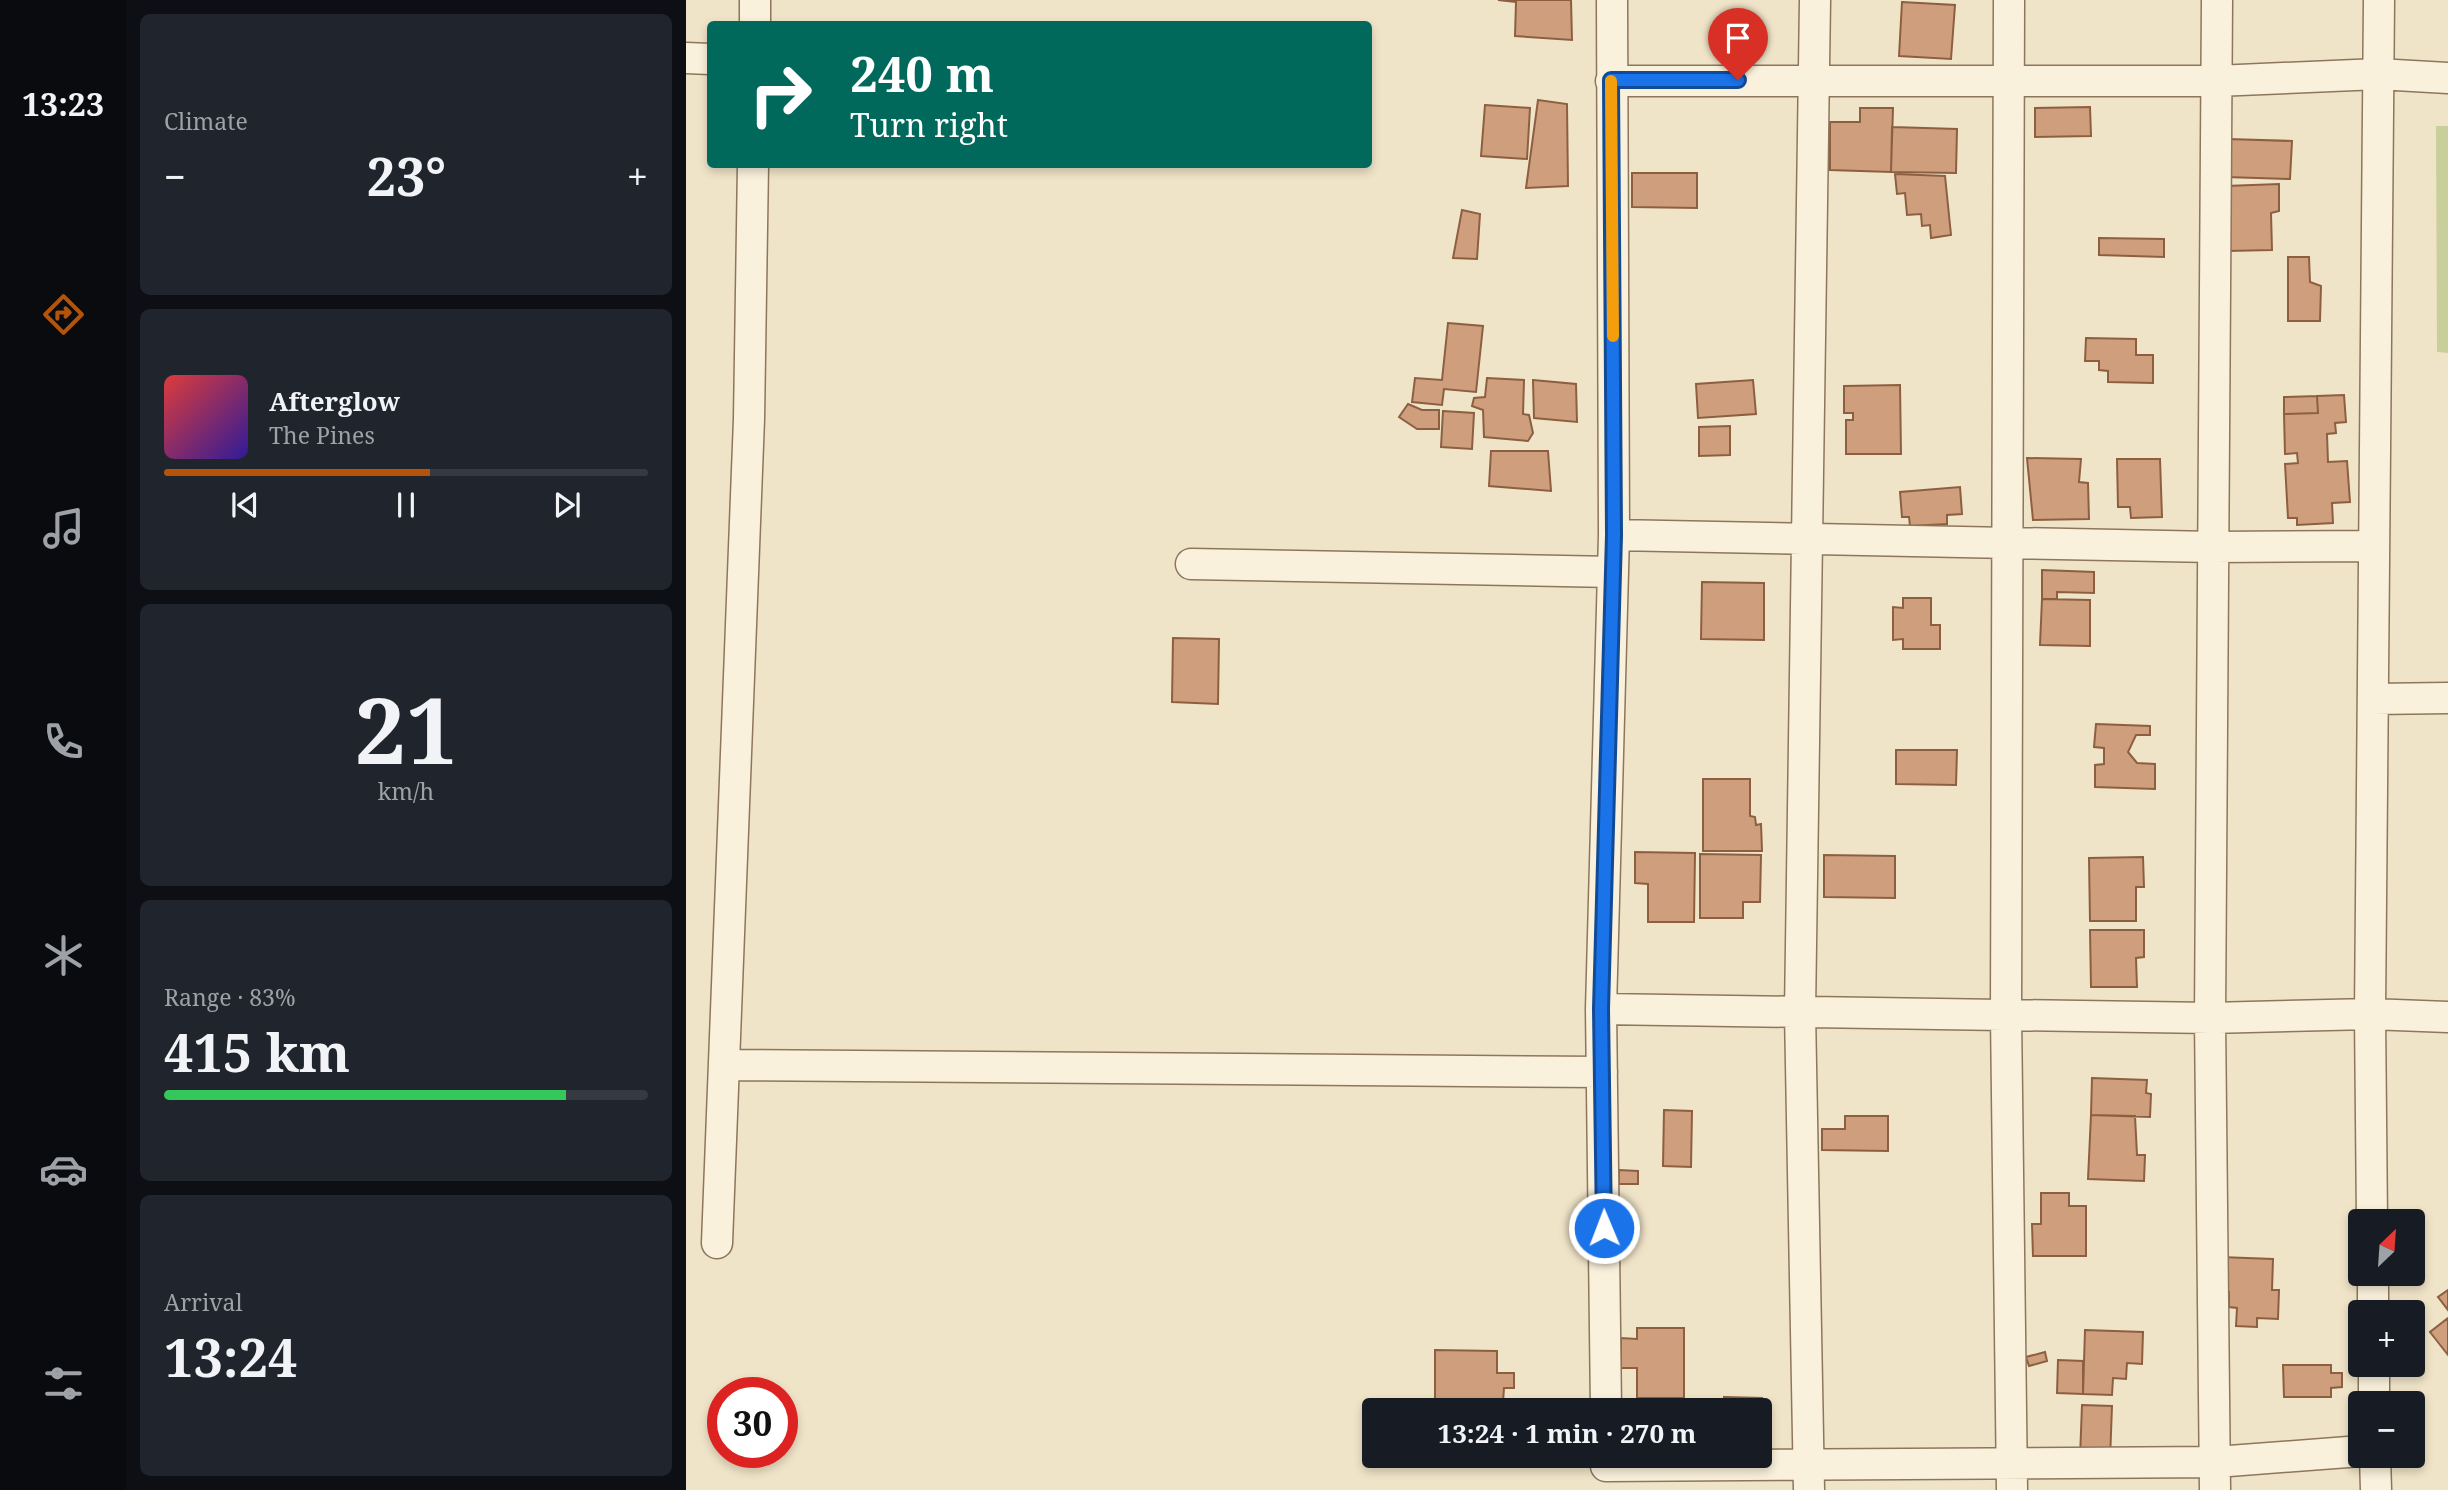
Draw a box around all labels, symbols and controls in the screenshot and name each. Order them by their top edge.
pin [1708,8,1768,80]
icon: arrive [1719,19,1757,57]
text: 240 m [850,40,994,106]
icon: right [735,49,826,140]
text: 13:23 [22,82,104,125]
text: Turn right [850,103,1008,146]
text: Climate [164,105,248,137]
text: 23° [367,140,446,211]
text: − [164,150,186,202]
text: + [627,150,648,202]
icon: directions [39,290,88,339]
text: Afterglow [269,383,400,419]
text: The Pines [269,419,375,451]
icon: previous [226,486,264,524]
icon: pause [387,486,425,524]
icon: next [548,486,586,524]
icon: music [39,504,88,553]
text: 21 [355,667,457,791]
icon: phone [39,717,88,766]
text: km/h [378,775,434,807]
icon: climate [39,931,88,980]
text: Range · 83% [164,981,296,1013]
text: 415 km [164,1016,350,1087]
icon: car [39,1145,88,1194]
position arrow [1567,1191,1641,1265]
north arrow [2348,1209,2426,1286]
map controls [2348,1209,2425,1468]
text: Arrival [164,1286,243,1318]
button: + [2348,1300,2425,1377]
text: 13:24 [164,1321,297,1392]
icon: filters [39,1359,88,1408]
speed limit sign: 30 [707,1377,798,1468]
button: − [2348,1391,2425,1468]
text: 13:24 · 1 min · 270 m [1437,1415,1697,1451]

